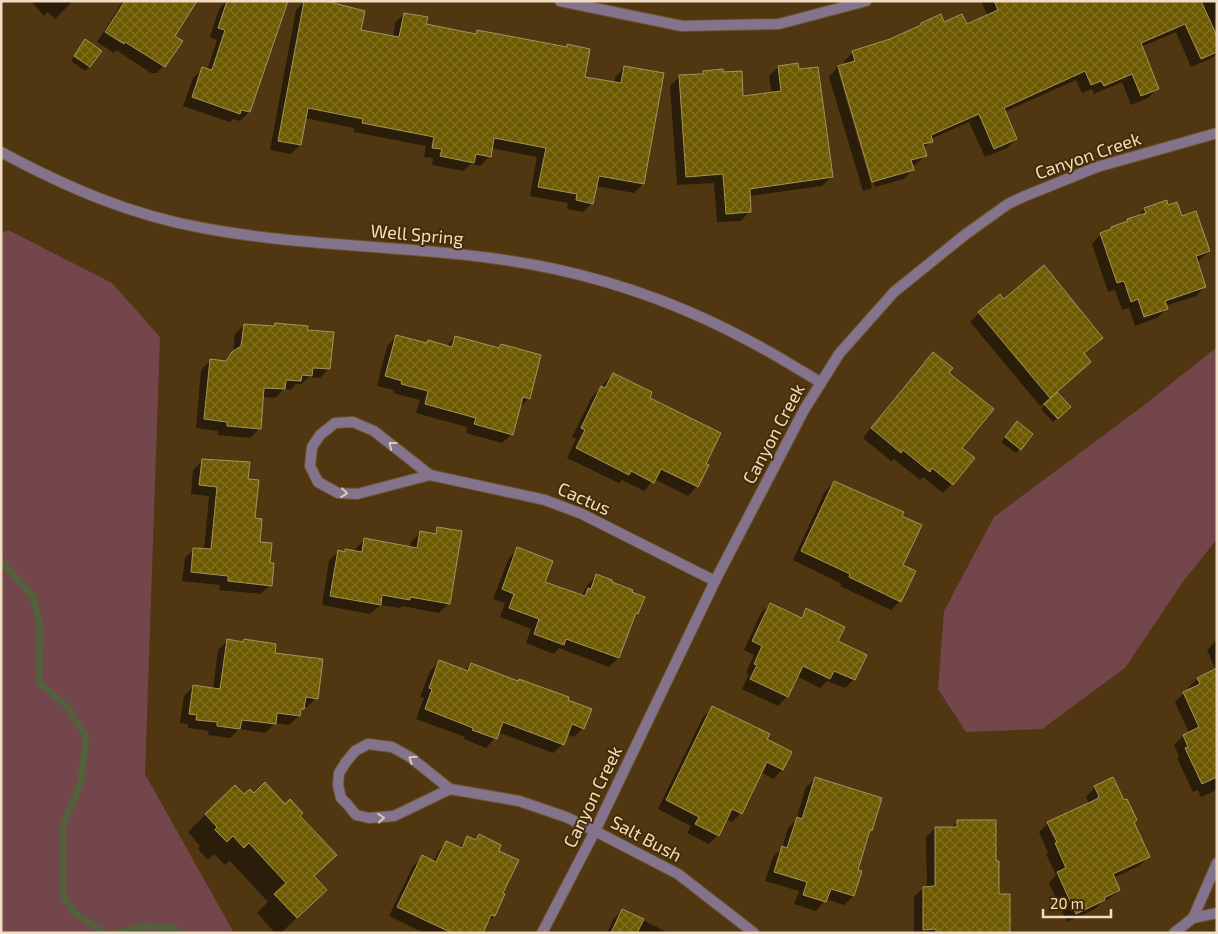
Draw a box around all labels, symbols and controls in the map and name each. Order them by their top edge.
street label: Canyon Creek [1032,127,1143,183]
street label: Well Spring [370,219,465,249]
street label: Canyon Creek [737,380,809,487]
one-way arrow [389,442,398,450]
street label: Cactus [555,477,614,519]
one-way arrow [341,487,349,498]
street label: Canyon Creek [558,742,626,851]
one-way arrow [408,756,418,765]
street label: Salt Bush [607,810,686,866]
one-way arrow [377,812,385,823]
scale bar [1043,886,1110,918]
text: 20 m [1050,894,1084,912]

